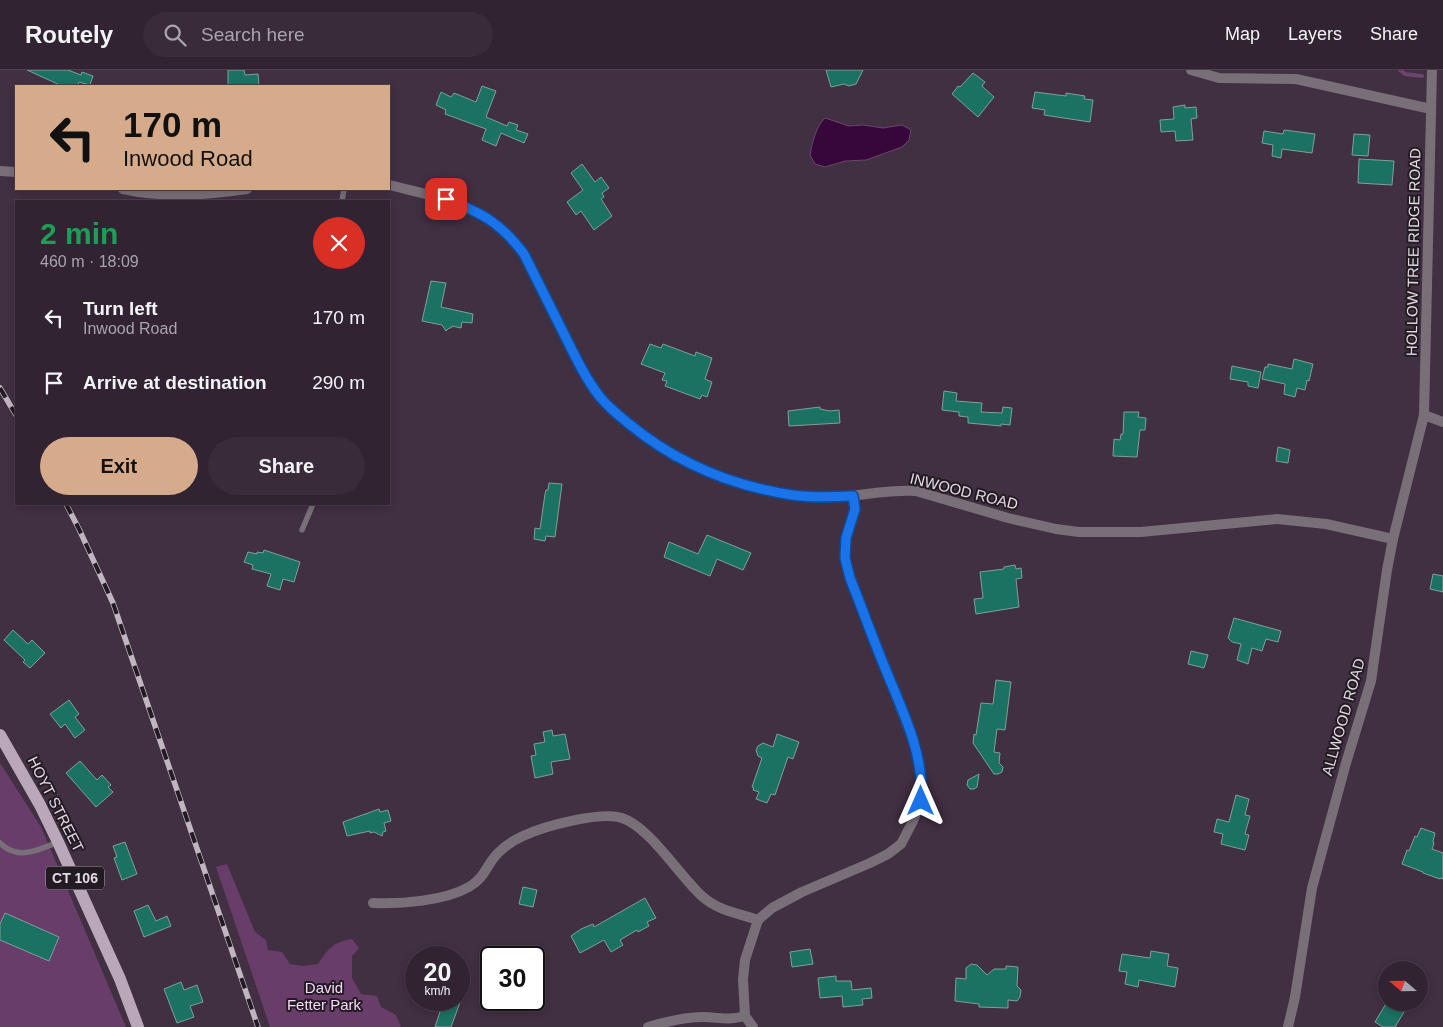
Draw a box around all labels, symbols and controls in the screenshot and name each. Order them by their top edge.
search box [143,12,493,57]
text: Routely [25,21,113,48]
icon: search [161,21,189,49]
text: Search here [201,24,305,45]
text: Map [1225,24,1260,44]
text: Layers [1288,24,1342,44]
text: Share [1370,24,1418,44]
icon: left [40,105,105,170]
text: 170 m [123,105,222,144]
text: Inwood Road [123,146,253,171]
street label: HOLLOW TREE RIDGE ROAD [1403,148,1423,356]
pin [425,178,467,220]
icon: arrive [432,185,460,213]
text: 2 min [40,217,118,250]
button: close [313,217,365,269]
text: 460 m · 18:09 [40,253,139,270]
text: Turn left [83,298,158,319]
icon: left [40,304,68,332]
text: 170 m [312,307,365,328]
text: Inwood Road [83,320,177,337]
icon: arrive [40,369,68,397]
text: Arrive at destination [83,372,267,393]
text: 290 m [312,372,365,393]
button: Exit [40,437,198,495]
button: Share [208,437,365,495]
street label: INWOOD ROAD [908,469,1020,513]
street label: ALLWOOD ROAD [1318,656,1368,778]
street label: HOYT STREET [25,753,87,855]
position arrow [894,774,946,826]
road number: CT 106 [46,866,104,890]
speed limit sign: 30 [480,946,545,1011]
text: 20 [424,958,451,986]
north arrow [1378,961,1428,1011]
map controls [1378,961,1428,1011]
park label: David Fetter Park [287,979,362,1013]
text: km/h [424,984,451,998]

